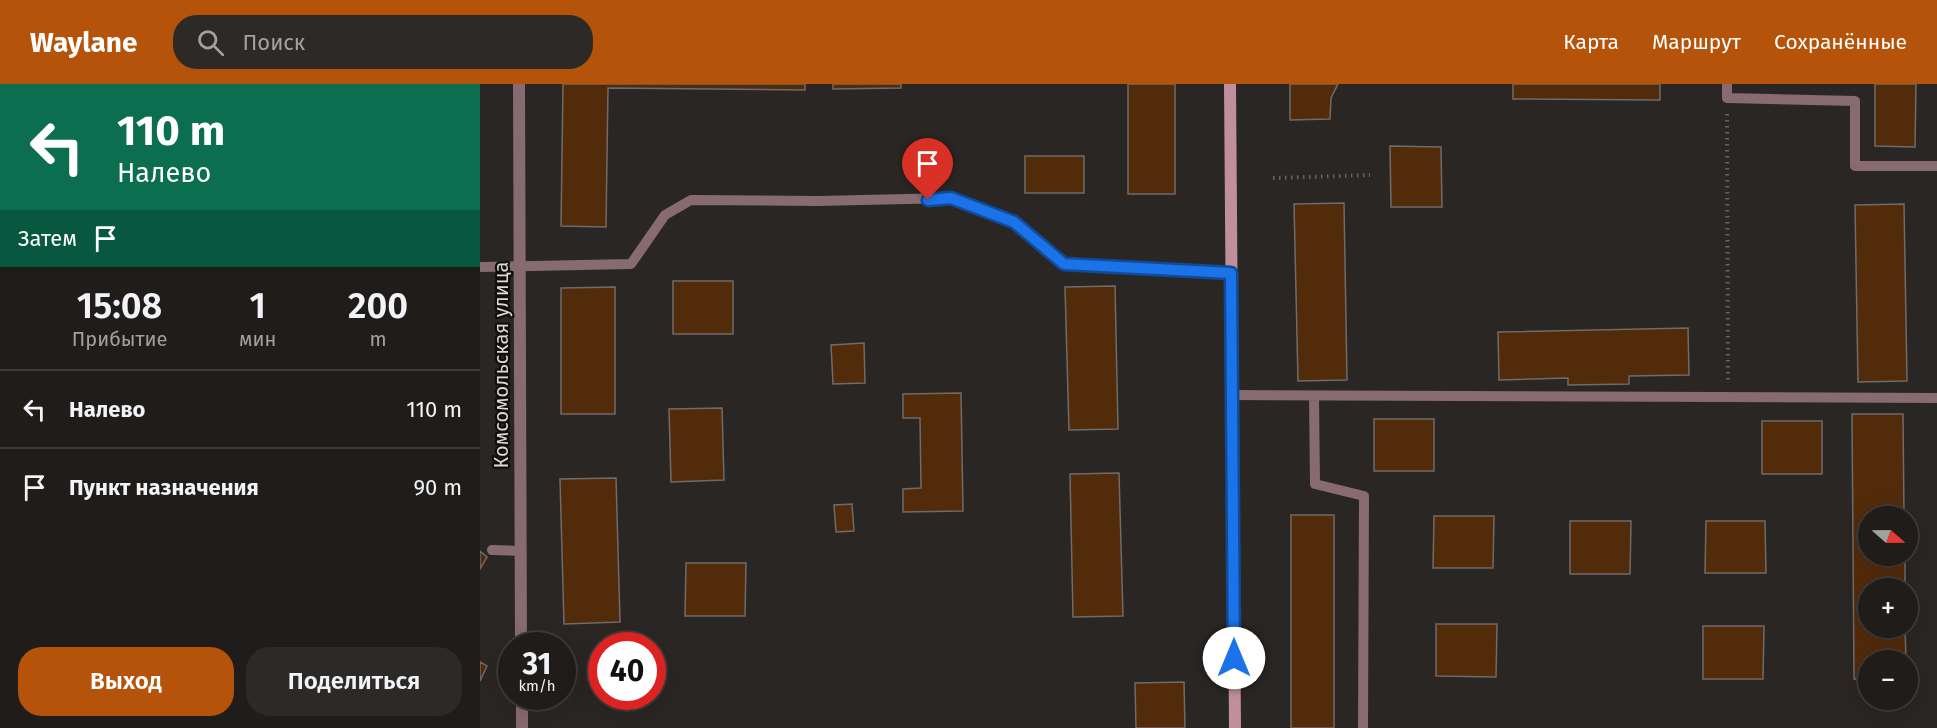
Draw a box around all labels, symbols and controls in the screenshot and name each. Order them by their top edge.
search box [173,15,593,69]
text: Waylane [30,26,137,59]
icon: search [194,26,227,59]
text: Поиск [242,29,305,56]
text: Карта [1563,29,1619,55]
text: Маршрут [1652,29,1741,55]
text: Сохранённые [1774,29,1907,55]
text: 110 m [117,106,225,156]
icon: left [18,108,96,186]
pin [902,138,953,200]
icon: arrive [911,147,944,180]
text: Налево [117,157,211,189]
icon: arrive [89,222,122,255]
text: Затем [18,225,77,252]
street label: Комсомольская улица [489,262,513,468]
text: 15:08 [77,284,162,328]
text: 1 [249,284,266,328]
text: 200 [348,284,408,328]
text: Прибытие [72,327,167,351]
text: мин [239,327,276,351]
text: m [370,327,387,351]
icon: left [18,393,51,426]
text: Налево [69,396,145,423]
text: 110 m [406,396,462,423]
icon: arrive [18,471,51,504]
text: Пункт назначения [69,474,259,501]
text: 90 m [413,474,462,501]
north arrow [1858,506,1918,566]
map controls [1858,506,1918,710]
button: + [1858,578,1918,638]
position arrow [1202,626,1266,690]
speed limit sign: 40 [588,632,666,710]
text: 31 [523,646,551,682]
button: Выход [18,647,234,716]
button: Поделиться [246,647,462,716]
button: − [1858,650,1918,710]
text: km/h [518,677,556,695]

